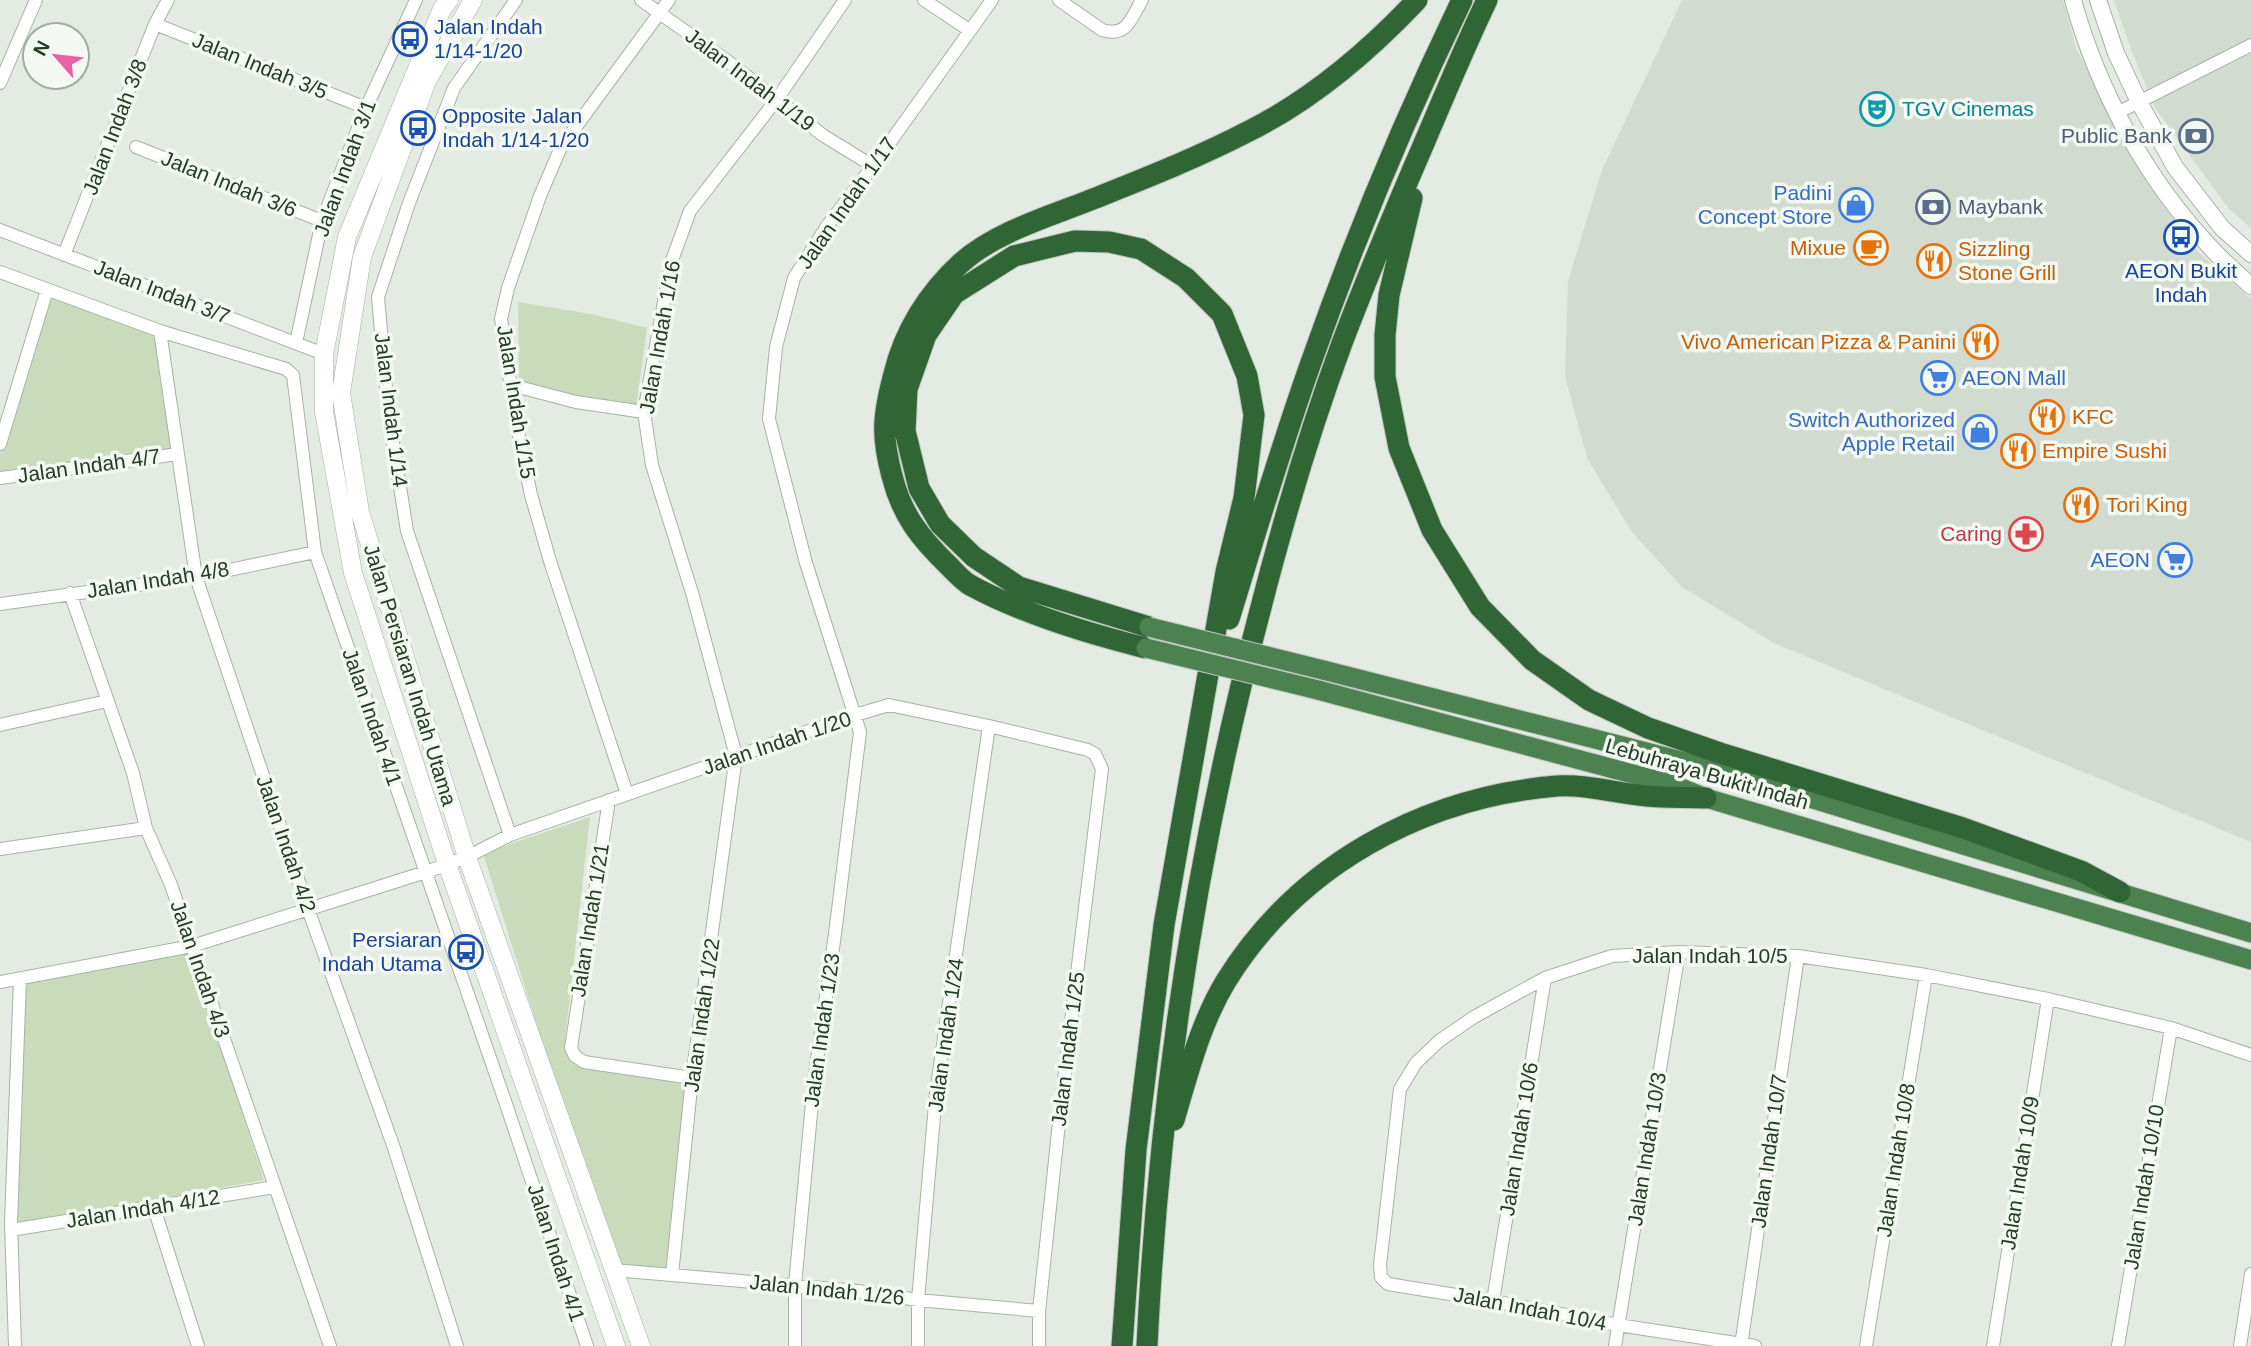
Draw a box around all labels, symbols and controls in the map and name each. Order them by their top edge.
place label: Jalan Indah 1/14-1/20 [434,15,543,62]
bus stop icon: Jalan Indah 1/14-1/20 [391,20,429,58]
north arrow [21,21,91,91]
street label: Jalan Indah 1/19 [681,24,819,136]
street label: Jalan Indah 3/5 [189,28,331,103]
text: N [29,37,54,59]
street label: Jalan Indah 3/8 [78,56,151,198]
theatre icon: TGV Cinemas [1858,90,1896,128]
street label: Jalan Indah 3/1 [309,96,380,239]
place label: TGV Cinemas [1902,97,2034,120]
place label: Opposite Jalan Indah 1/14-1/20 [442,104,589,151]
bus stop icon: Opposite Jalan Indah 1/14-1/20 [399,109,437,147]
bank icon: Public Bank [2177,117,2215,155]
place label: Public Bank [2061,124,2172,147]
street label: Jalan Indah 1/17 [793,133,901,273]
street label: Jalan Indah 3/6 [158,146,300,221]
place label: Padini Concept Store [1698,181,1832,228]
shop icon: Padini Concept Store [1837,186,1875,224]
bank icon: Maybank [1914,188,1952,226]
place label: Maybank [1958,195,2044,218]
bus stop icon: AEON Bukit Indah [2162,218,2200,256]
cafe icon: Mixue [1852,229,1890,267]
place label: Mixue [1790,236,1846,259]
place label: Sizzling Stone Grill [1958,237,2056,284]
restaurant icon: Sizzling Stone Grill [1915,242,1953,280]
street label: Jalan Indah 3/7 [91,255,233,328]
street label: Jalan Indah 1/16 [635,258,684,415]
place label: AEON Bukit Indah [2125,259,2237,306]
street label: Jalan Indah 1/15 [493,323,540,480]
restaurant icon: Vivo American Pizza & Panini [1962,323,2000,361]
place label: Vivo American Pizza & Panini [1681,330,1956,353]
street label: Jalan Indah 1/14 [371,331,412,489]
supermarket icon: AEON Mall [1919,359,1957,397]
place label: AEON Mall [1962,366,2066,389]
restaurant icon: KFC [2028,398,2066,436]
place label: KFC [2072,405,2114,428]
place label: Switch Authorized Apple Retail [1788,408,1955,455]
shop icon: Switch Authorized Apple Retail [1961,413,1999,451]
restaurant icon: Empire Sushi [1999,432,2037,470]
place label: Empire Sushi [2042,439,2167,462]
street label: Jalan Indah 4/7 [16,444,162,487]
restaurant icon: Tori King [2062,486,2100,524]
place label: Tori King [2106,493,2188,516]
pharmacy icon: Caring [2007,515,2045,553]
place label: Caring [1940,522,2002,545]
street label: Jalan Persiaran Indah Utama [360,541,461,809]
supermarket icon: AEON [2156,541,2194,579]
place label: AEON [2090,548,2150,571]
street label: Jalan Indah 4/8 [85,557,231,602]
street label: Jalan Indah 4/1 [338,645,407,788]
street label: Jalan Indah 1/20 [700,706,854,779]
street label: Lebuhraya Bukit Indah [1603,734,1811,814]
street label: Jalan Indah 4/2 [252,772,321,915]
street label: Jalan Indah 1/21 [566,841,613,998]
street label: Jalan Indah 4/3 [166,897,235,1040]
place label: Persiaran Indah Utama [322,928,442,975]
bus stop icon: Persiaran Indah Utama [447,933,485,971]
street label: Jalan Indah 1/22 [679,936,724,1093]
street label: Jalan Indah 10/5 [1632,944,1788,967]
street label: Jalan Indah 1/23 [799,951,844,1108]
street label: Jalan Indah 1/24 [923,956,968,1113]
street label: Jalan Indah 1/25 [1047,970,1088,1127]
street label: Jalan Indah 10/6 [1495,1060,1542,1217]
street label: Jalan Indah 10/3 [1623,1070,1670,1227]
street label: Jalan Indah 10/7 [1746,1072,1791,1229]
street label: Jalan Indah 10/8 [1872,1081,1919,1238]
street label: Jalan Indah 10/9 [1996,1094,2043,1251]
street label: Jalan Indah 10/10 [2119,1103,2168,1271]
street label: Jalan Indah 4/1 [523,1181,590,1325]
street label: Jalan Indah 4/12 [64,1185,221,1232]
street label: Jalan Indah 1/26 [749,1270,905,1309]
street label: Jalan Indah 10/4 [1452,1282,1609,1335]

